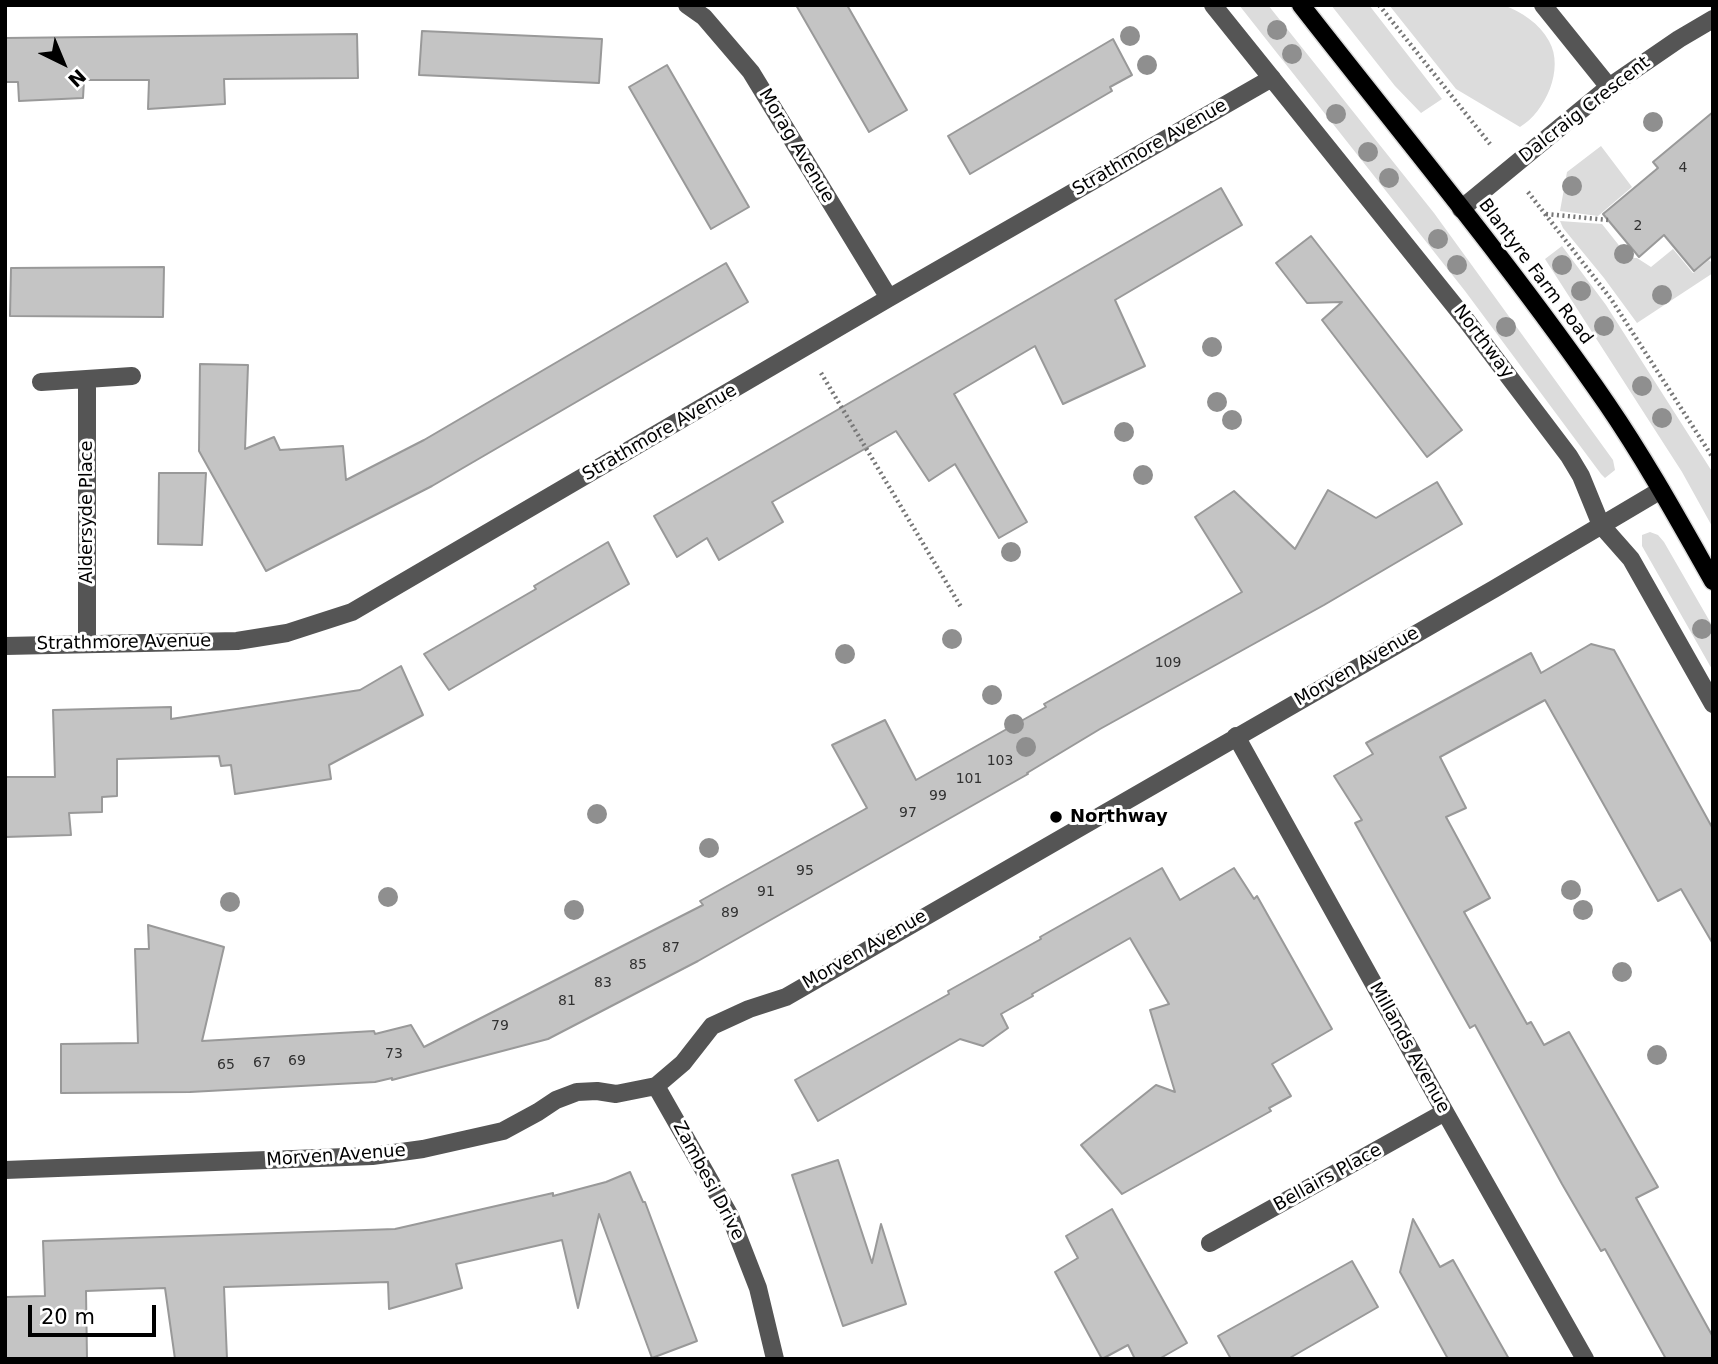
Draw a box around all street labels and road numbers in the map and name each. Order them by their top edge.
street label: Dalcraig Crescent [1515,52,1655,168]
street label: Morag Avenue [754,85,838,207]
street label: Strathmore Avenue [1069,95,1231,201]
street label: Blantyre Farm Road [1473,195,1597,349]
street label: Northway [1448,301,1518,383]
street label: Strathmore Avenue [579,380,741,486]
street label: Aldersyde Place [76,440,98,584]
street label: Morven Avenue [1291,623,1423,711]
street label: Strathmore Avenue [37,631,211,655]
street label: Morven Avenue [799,906,931,994]
street label: Millands Avenue [1364,979,1454,1117]
street label: Zambesi Drive [668,1118,748,1244]
street label: Morven Avenue [266,1140,406,1172]
street label: Bellairs Place [1270,1140,1386,1216]

